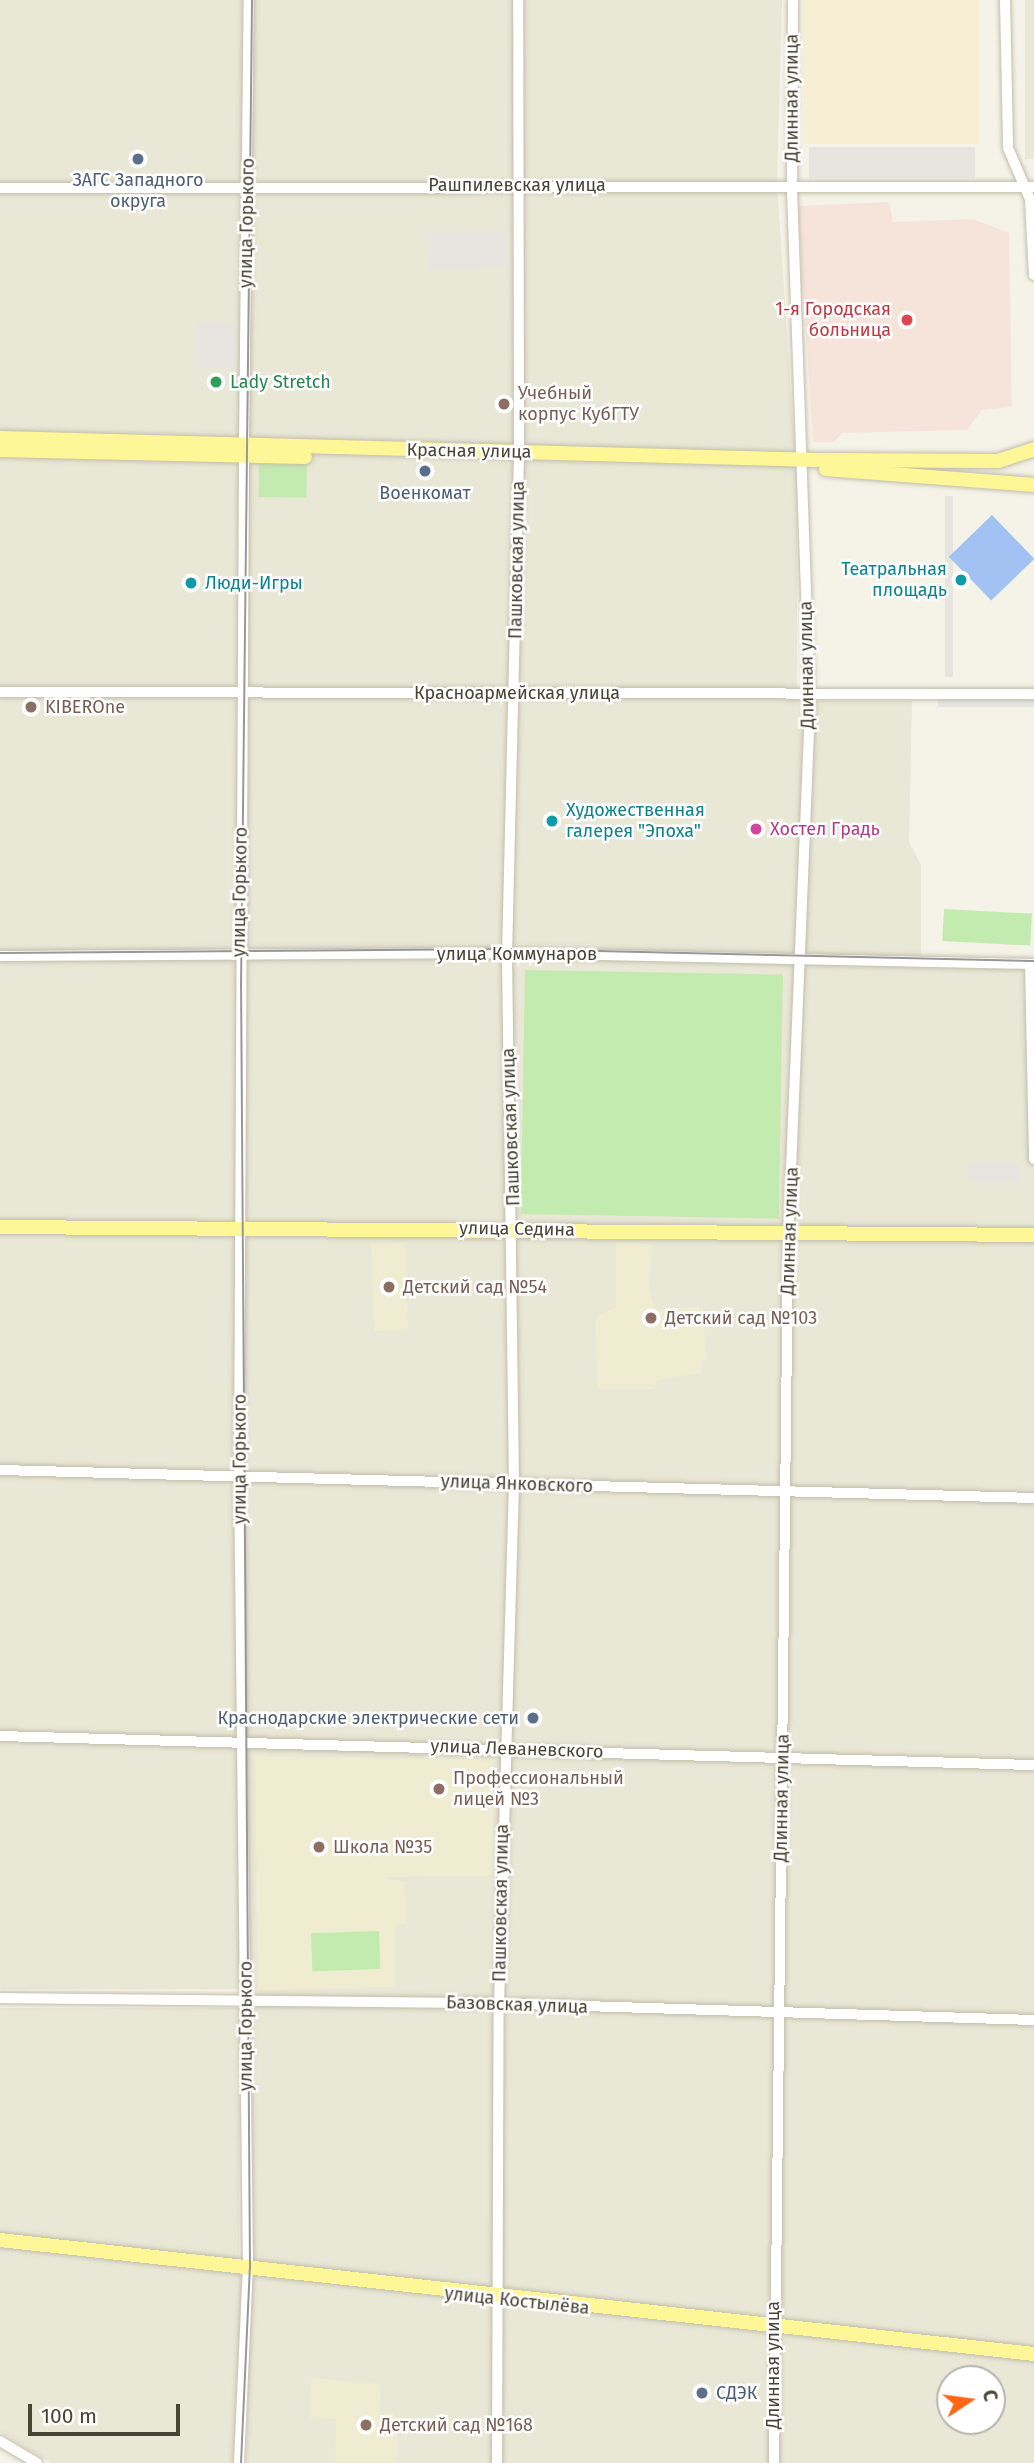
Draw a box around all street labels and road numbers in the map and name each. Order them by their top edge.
street label: Длинная улица [781,34,803,162]
street label: улица Горького [235,158,259,288]
street label: Рашпилевская улица [428,174,606,196]
street label: Красная улица [406,439,532,463]
street label: Пашковская улица [505,481,529,639]
street label: Длинная улица [795,601,819,729]
street label: Красноармейская улица [414,682,620,704]
street label: улица Горького [228,827,252,957]
street label: улица Коммунаров [437,943,597,965]
street label: Пашковская улица [497,1047,525,1207]
street label: Длинная улица [777,1167,803,1295]
street label: улица Седина [459,1217,575,1241]
street label: улица Горького [229,1394,251,1524]
street label: улица Янковского [440,1471,594,1497]
street label: Длинная улица [770,1734,794,1862]
street label: улица Леваневского [430,1735,604,1763]
street label: Пашковская улица [489,1824,513,1982]
street label: улица Горького [235,1961,257,2091]
street label: Базовская улица [446,1992,588,2018]
street label: улица Костылёва [443,2283,591,2319]
street label: Длинная улица [762,2301,784,2429]

